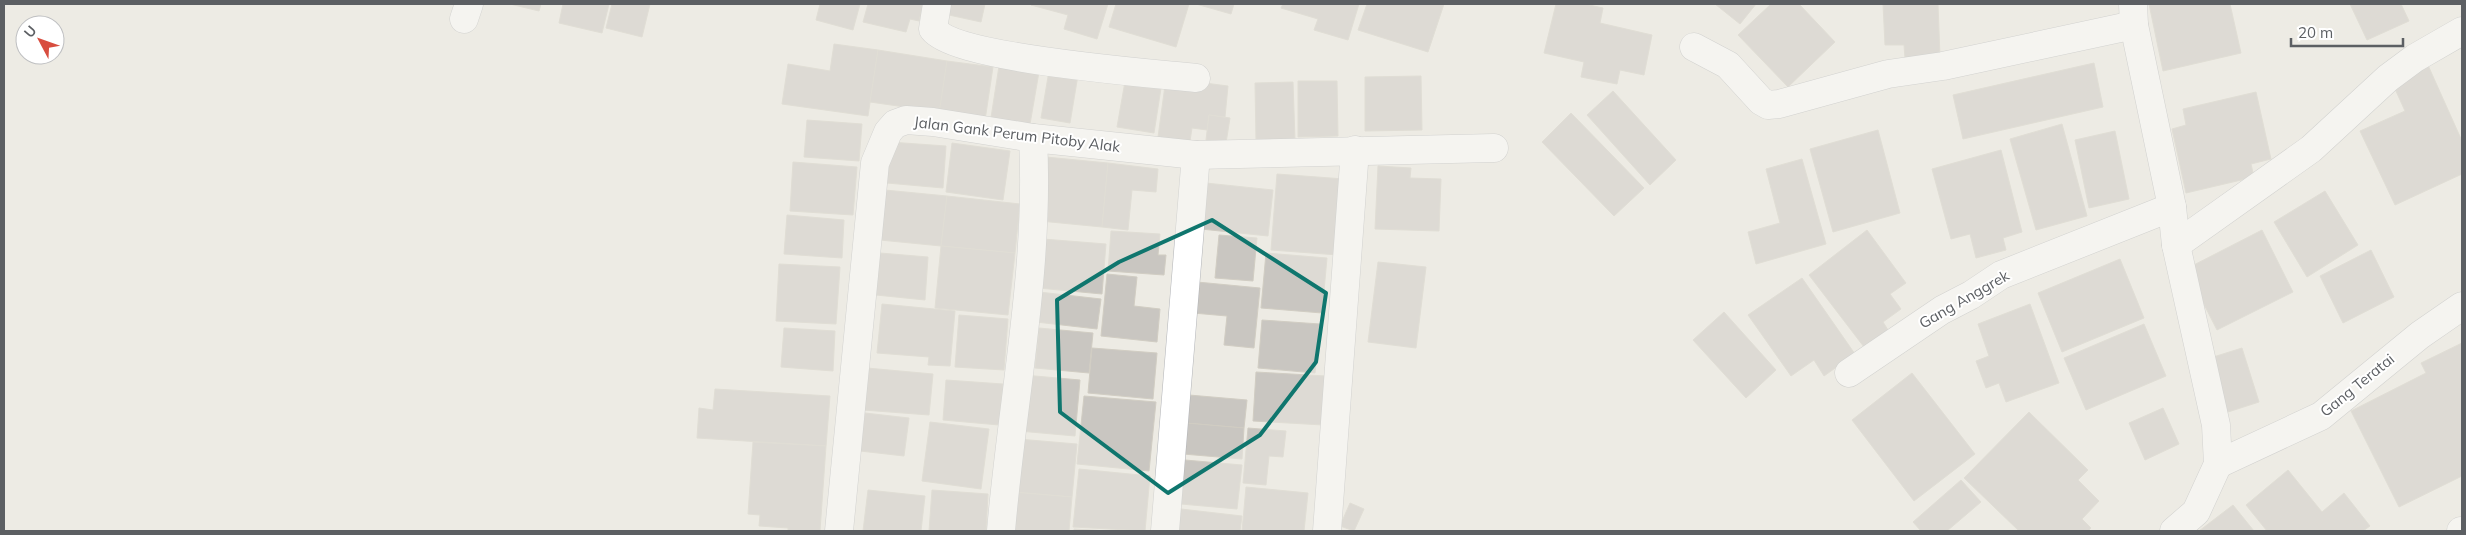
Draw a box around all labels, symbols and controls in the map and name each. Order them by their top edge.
north arrow [15,15,65,65]
scale bar [2291,15,2404,47]
text: U [20,22,40,41]
text: 20 m [2298,23,2333,42]
street label: Jalan Gank Perum Pitoby Alak [913,112,1121,156]
street label: Gang Anggrek [1916,265,2013,332]
street label: Gang Teratai [2316,349,2398,421]

